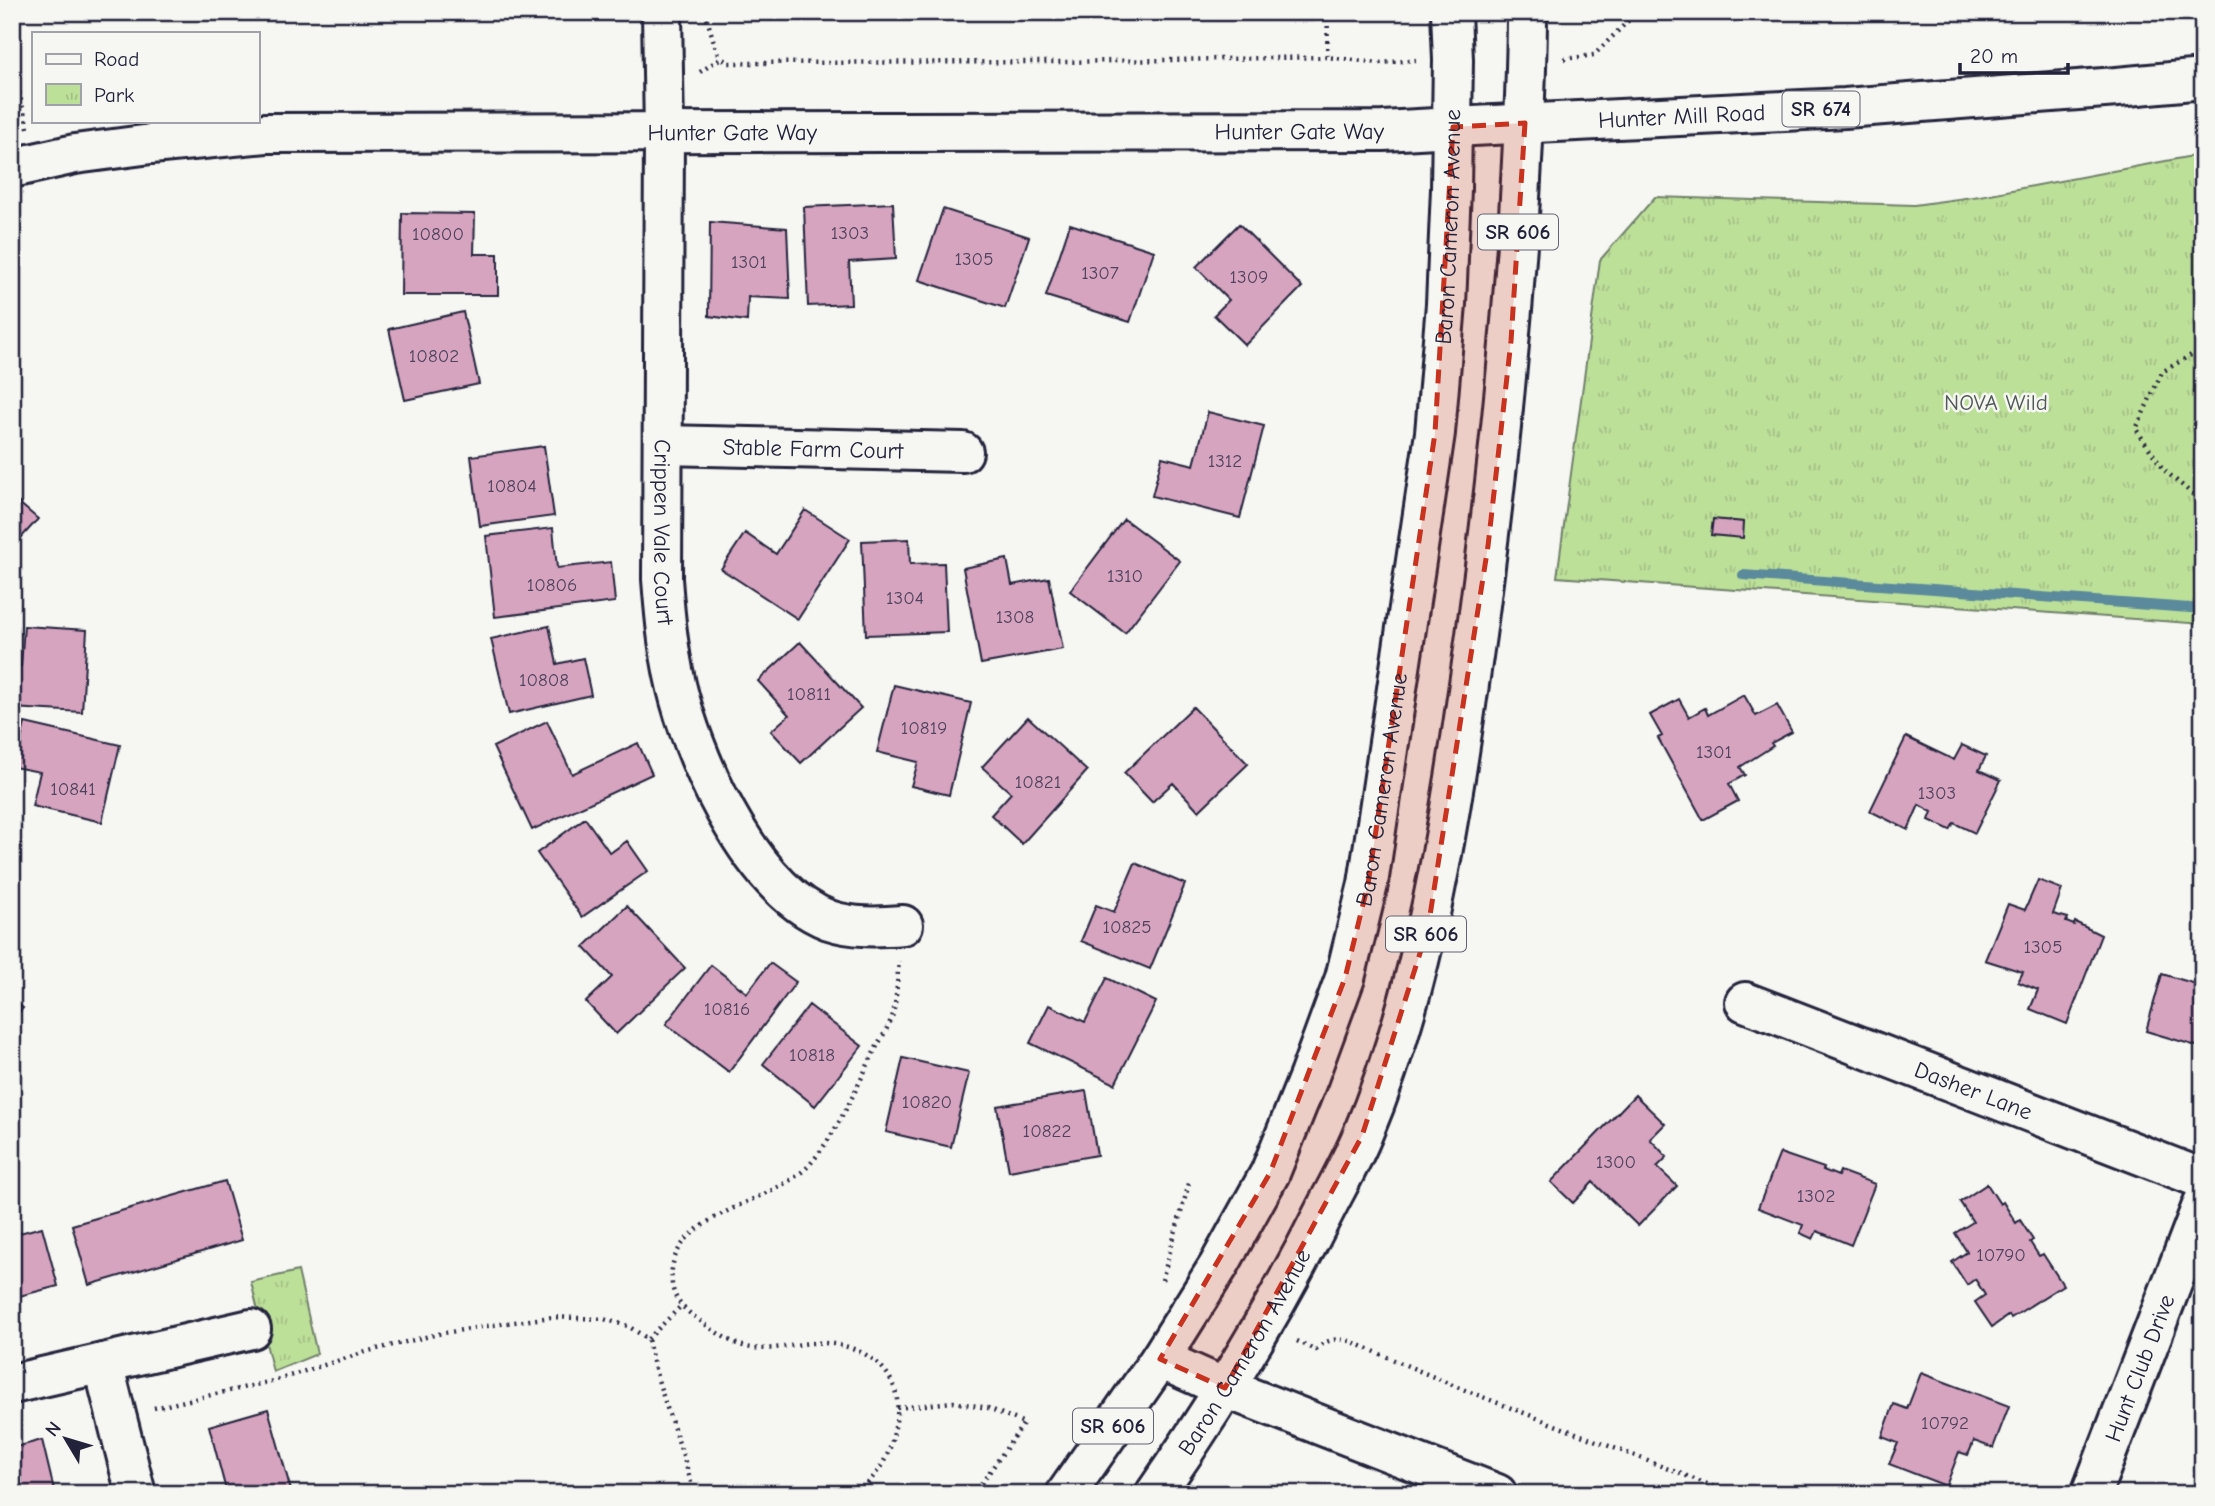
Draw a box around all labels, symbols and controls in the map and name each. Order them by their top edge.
legend [32,32,259,122]
scale bar [1960,32,2068,76]
text: 20 m [1970,44,2018,68]
text: Road [94,47,139,71]
text: Park [94,83,134,107]
road number: SR 674 [1783,92,1860,126]
street label: Hunter Mill Road [1597,98,1766,133]
street label: Baron Cameron Avenue [1429,109,1466,346]
street label: Hunter Gate Way [1215,117,1385,145]
street label: Hunter Gate Way [648,119,818,146]
road number: SR 606 [1478,215,1558,250]
house number: 1303 [831,222,869,244]
house number: 10800 [412,223,464,245]
house number: 1305 [954,248,994,270]
house number: 1301 [731,251,767,273]
house number: 1307 [1081,262,1119,284]
house number: 1309 [1230,266,1268,288]
house number: 10802 [409,345,459,367]
park label: NOVA Wild [1944,389,2048,416]
street label: Stable Farm Court [722,433,905,464]
street label: Crippen Vale Court [648,439,680,628]
house number: 1312 [1208,450,1242,472]
house number: 10804 [487,475,537,497]
house number: 1310 [1107,565,1143,587]
house number: 10806 [527,574,577,596]
house number: 1304 [886,587,924,609]
house number: 1308 [996,606,1034,628]
house number: 10808 [519,669,569,691]
street label: Baron Cameron Avenue [1350,671,1413,909]
house number: 10811 [787,683,831,705]
house number: 10819 [901,717,947,739]
house number: 1301 [1696,741,1732,763]
house number: 10821 [1015,771,1061,793]
house number: 10841 [50,778,96,800]
house number: 1303 [1918,782,1956,804]
house number: 10825 [1102,916,1152,938]
road number: SR 606 [1386,916,1466,951]
house number: 1305 [2023,936,2063,958]
house number: 10816 [704,998,750,1020]
house number: 10818 [789,1044,835,1066]
street label: Dasher Lane [1911,1055,2036,1125]
house number: 10820 [902,1091,952,1113]
house number: 10822 [1023,1120,1071,1142]
house number: 1300 [1596,1151,1636,1173]
house number: 1302 [1797,1185,1835,1207]
street label: Baron Cameron Avenue [1172,1244,1316,1460]
house number: 10790 [1976,1244,2026,1266]
street label: Hunt Club Drive [2099,1290,2180,1446]
north arrow [32,1404,102,1474]
road number: SR 606 [1073,1408,1153,1444]
house number: 10792 [1921,1412,1969,1434]
text: N [41,1417,66,1441]

